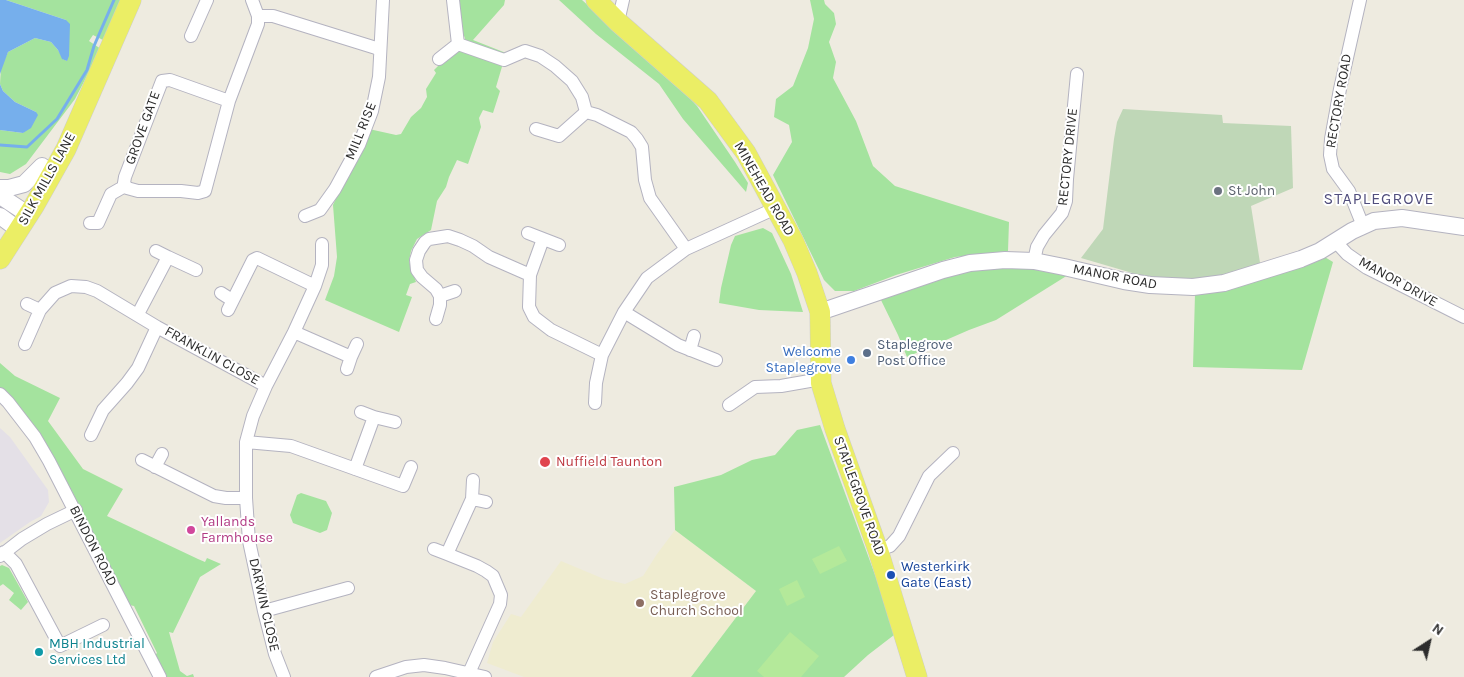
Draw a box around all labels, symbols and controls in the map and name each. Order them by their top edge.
street label: RECTORY ROAD [1322,52,1356,150]
street label: GROVE GATE [122,89,164,167]
street label: MILL RISE [342,100,380,162]
street label: RECTORY DRIVE [1055,107,1081,207]
street label: SILK MILLS LANE [15,130,79,228]
street label: MINEHEAD ROAD [730,139,798,239]
place label: St John [1228,183,1275,199]
marker: St John [1212,185,1224,197]
district label: STAPLEGROVE [1322,189,1436,209]
street label: MANOR DRIVE [1355,253,1441,311]
street label: MANOR ROAD [1072,261,1158,293]
street label: FRANKLIN CLOSE [162,323,262,389]
place label: Staplegrove Post Office [877,337,953,370]
place label: Welcome Staplegrove [765,344,841,377]
marker: Staplegrove Post Office [861,347,873,359]
marker: Welcome Staplegrove [845,354,857,366]
street label: STAPLEGROVE ROAD [830,434,888,558]
place label: Nuffield Taunton [556,454,662,470]
marker: Nuffield Taunton [538,455,552,469]
street label: BINDON ROAD [65,503,121,589]
place label: Yallands Farmhouse [201,514,273,546]
marker: Yallands Farmhouse [185,524,197,536]
street label: DARWIN CLOSE [245,556,283,654]
place label: Westerkirk Gate (East) [901,559,972,592]
marker: Westerkirk Gate (East) [885,569,897,581]
place label: Staplegrove Church School [650,587,743,620]
marker: Staplegrove Church School [634,597,646,609]
north arrow [1404,617,1454,667]
text: N [1429,619,1447,639]
place label: MBH Industrial Services Ltd [49,636,145,669]
marker: MBH Industrial Services Ltd [33,646,45,658]

